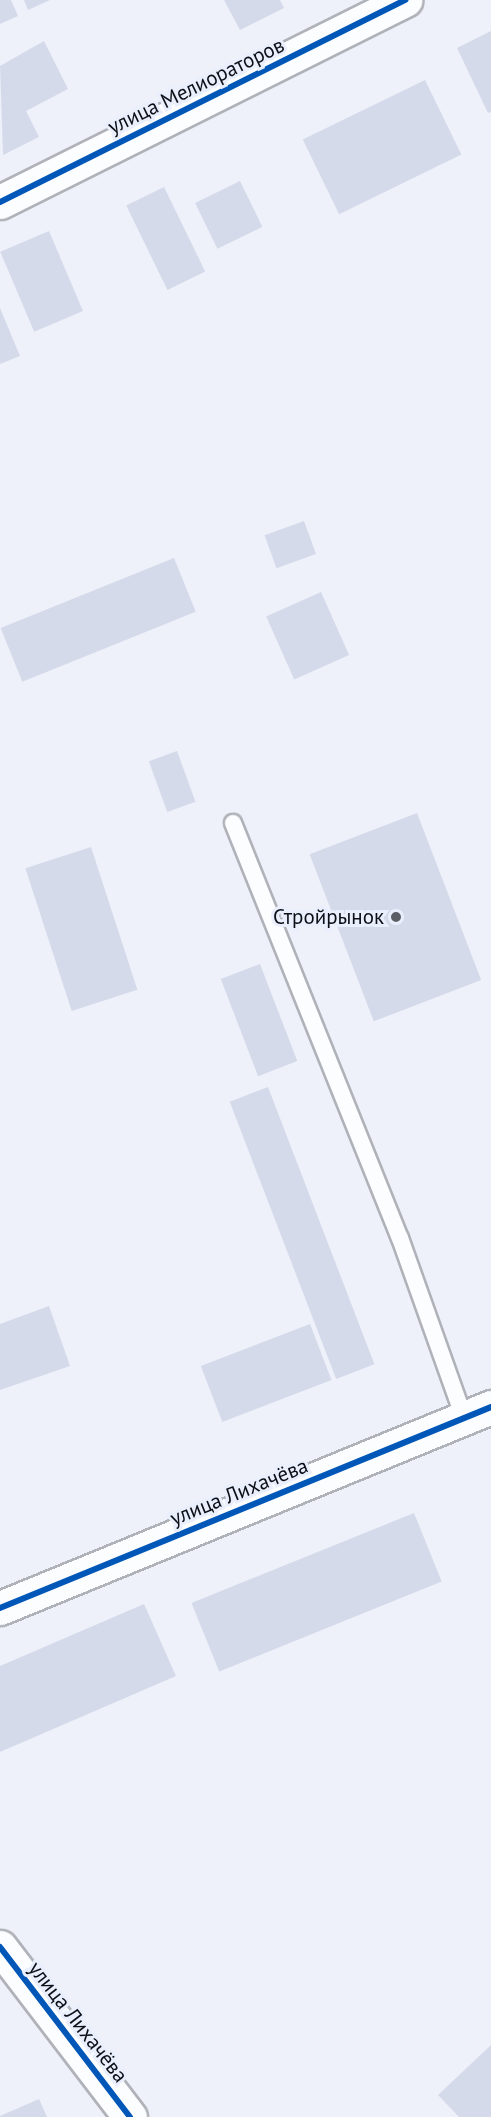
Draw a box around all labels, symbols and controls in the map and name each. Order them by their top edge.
street label: улица Мелиораторов [104,32,288,140]
place label: Стройрынок [273,904,384,930]
marker: Стройрынок [389,910,403,924]
street label: улица Лихачёва [166,1453,312,1531]
street label: улица Лихачёва [23,1956,133,2088]

